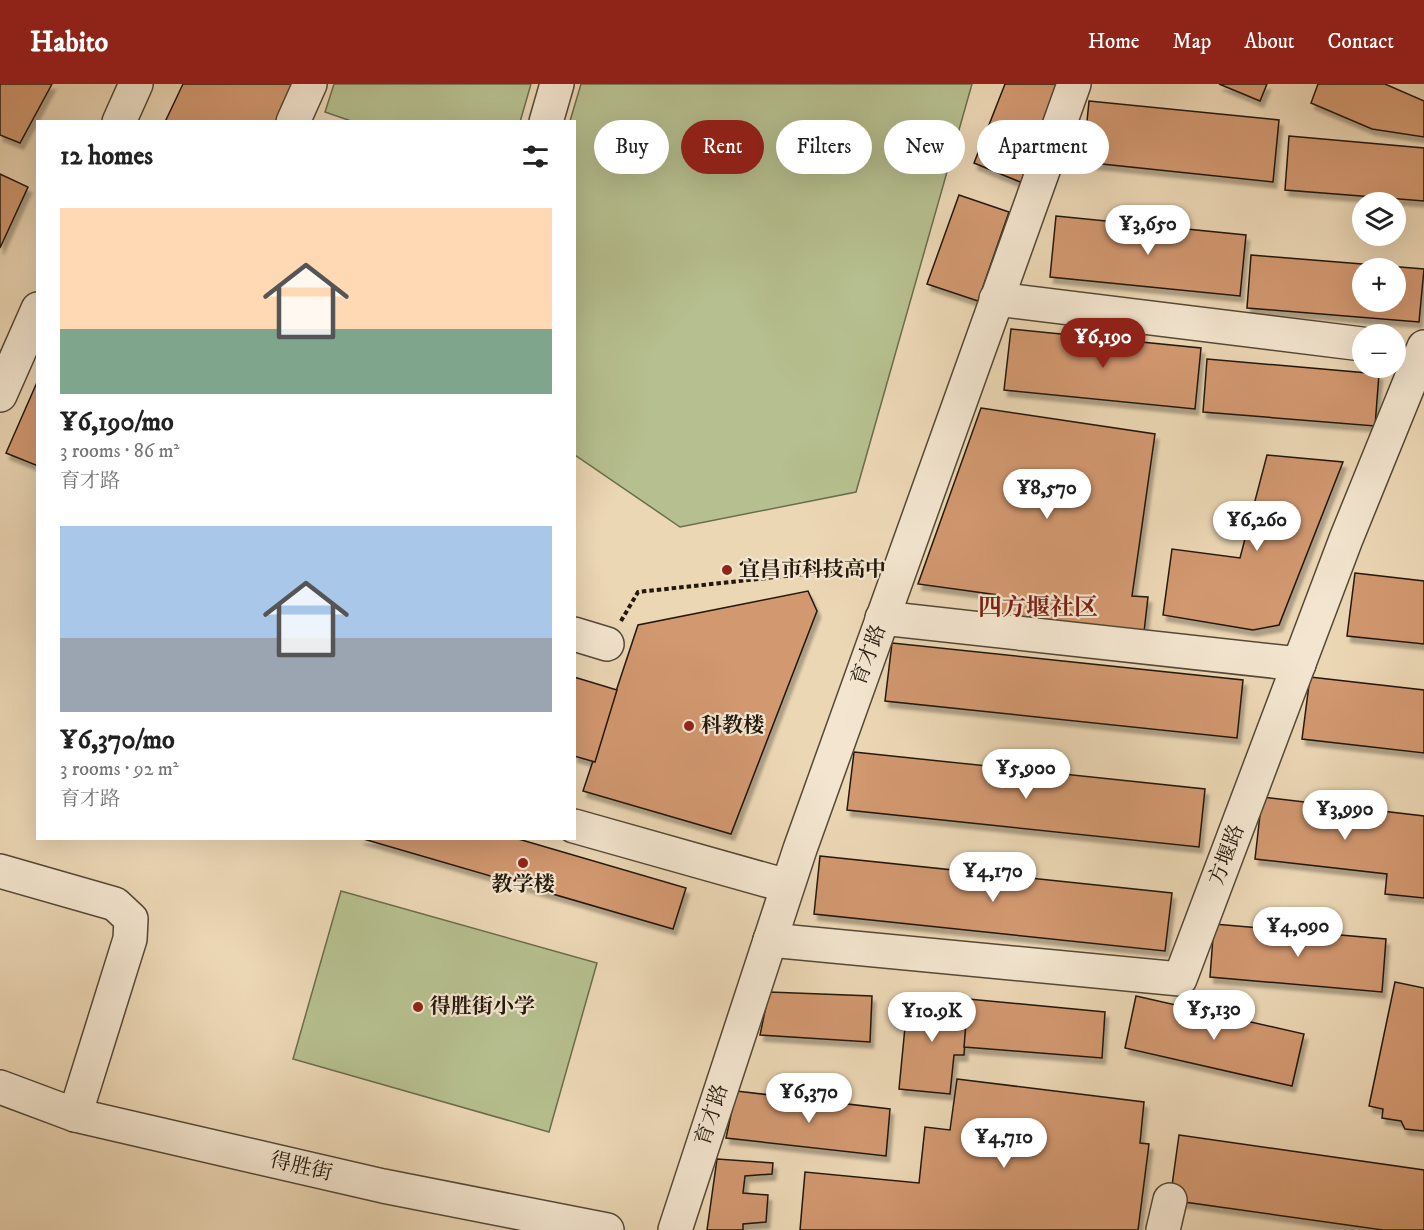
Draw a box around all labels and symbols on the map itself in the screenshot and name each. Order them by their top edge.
pin: ¥3,650 [1099,205,1197,256]
pin: ¥6,190 [1054,318,1152,369]
pin: ¥8,570 [998,469,1096,520]
pin: ¥6,260 [1208,501,1306,552]
place label: 宜昌市科技高中 [739,557,886,583]
marker: 宜昌市科技高中 [720,563,734,577]
district label: 四方堰社区 [978,593,1098,623]
street label: 育才路 [846,621,892,689]
place label: 科教楼 [701,713,764,739]
marker: 科教楼 [682,719,696,733]
pin: ¥5,900 [977,749,1075,800]
pin: ¥3,990 [1296,790,1394,841]
street label: 方堰路 [1204,821,1250,889]
pin: ¥4,170 [944,852,1042,903]
marker: 教学楼 [516,856,530,870]
place label: 教学楼 [492,872,555,898]
pin: ¥4,090 [1249,907,1347,958]
pin: ¥5,130 [1165,990,1263,1041]
pin: ¥10.9K [883,992,981,1043]
place label: 得胜街小学 [430,994,535,1020]
marker: 得胜街小学 [411,1000,425,1014]
pin: ¥6,370 [760,1073,858,1124]
street label: 育才路 [690,1081,734,1149]
pin: ¥4,710 [955,1118,1053,1169]
street label: 得胜街 [267,1147,335,1187]

